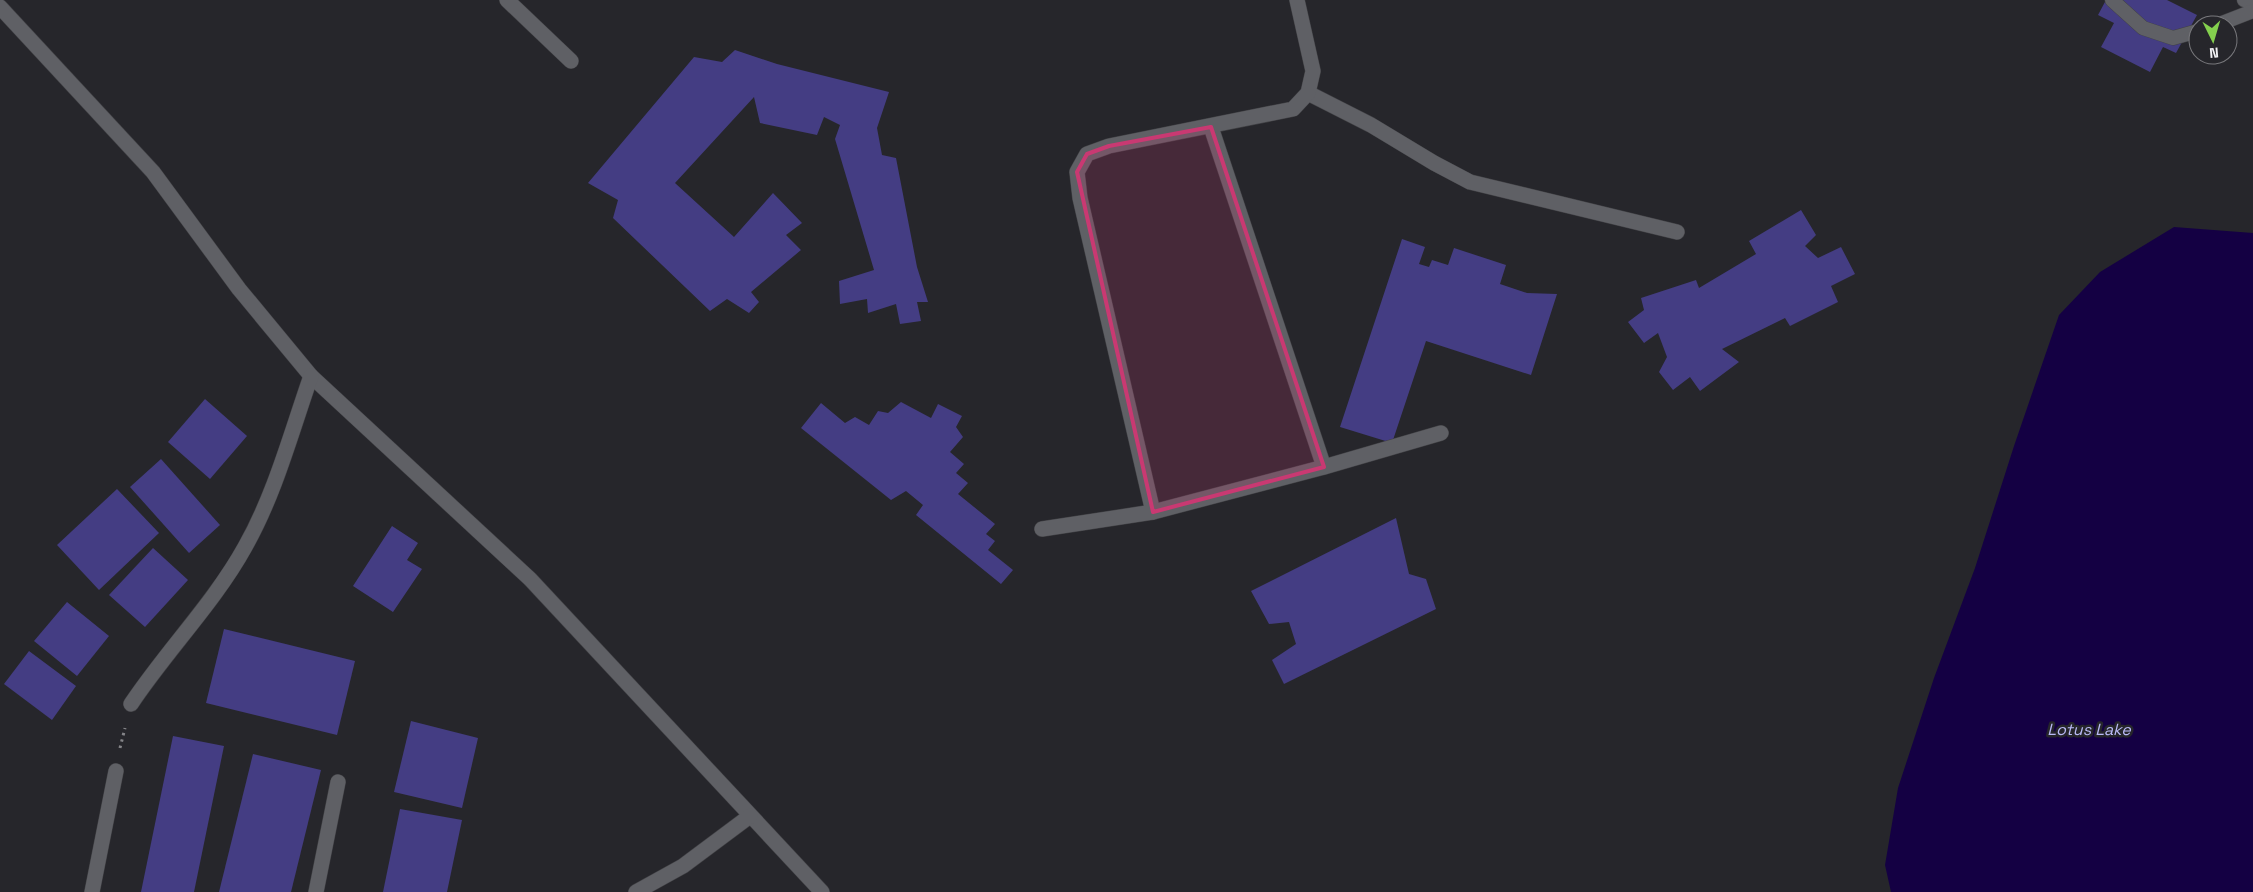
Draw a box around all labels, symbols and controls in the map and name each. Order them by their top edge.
north arrow [2188,15,2238,65]
text: N [2209,44,2220,62]
water label: Lotus Lake [2047,719,2131,740]

